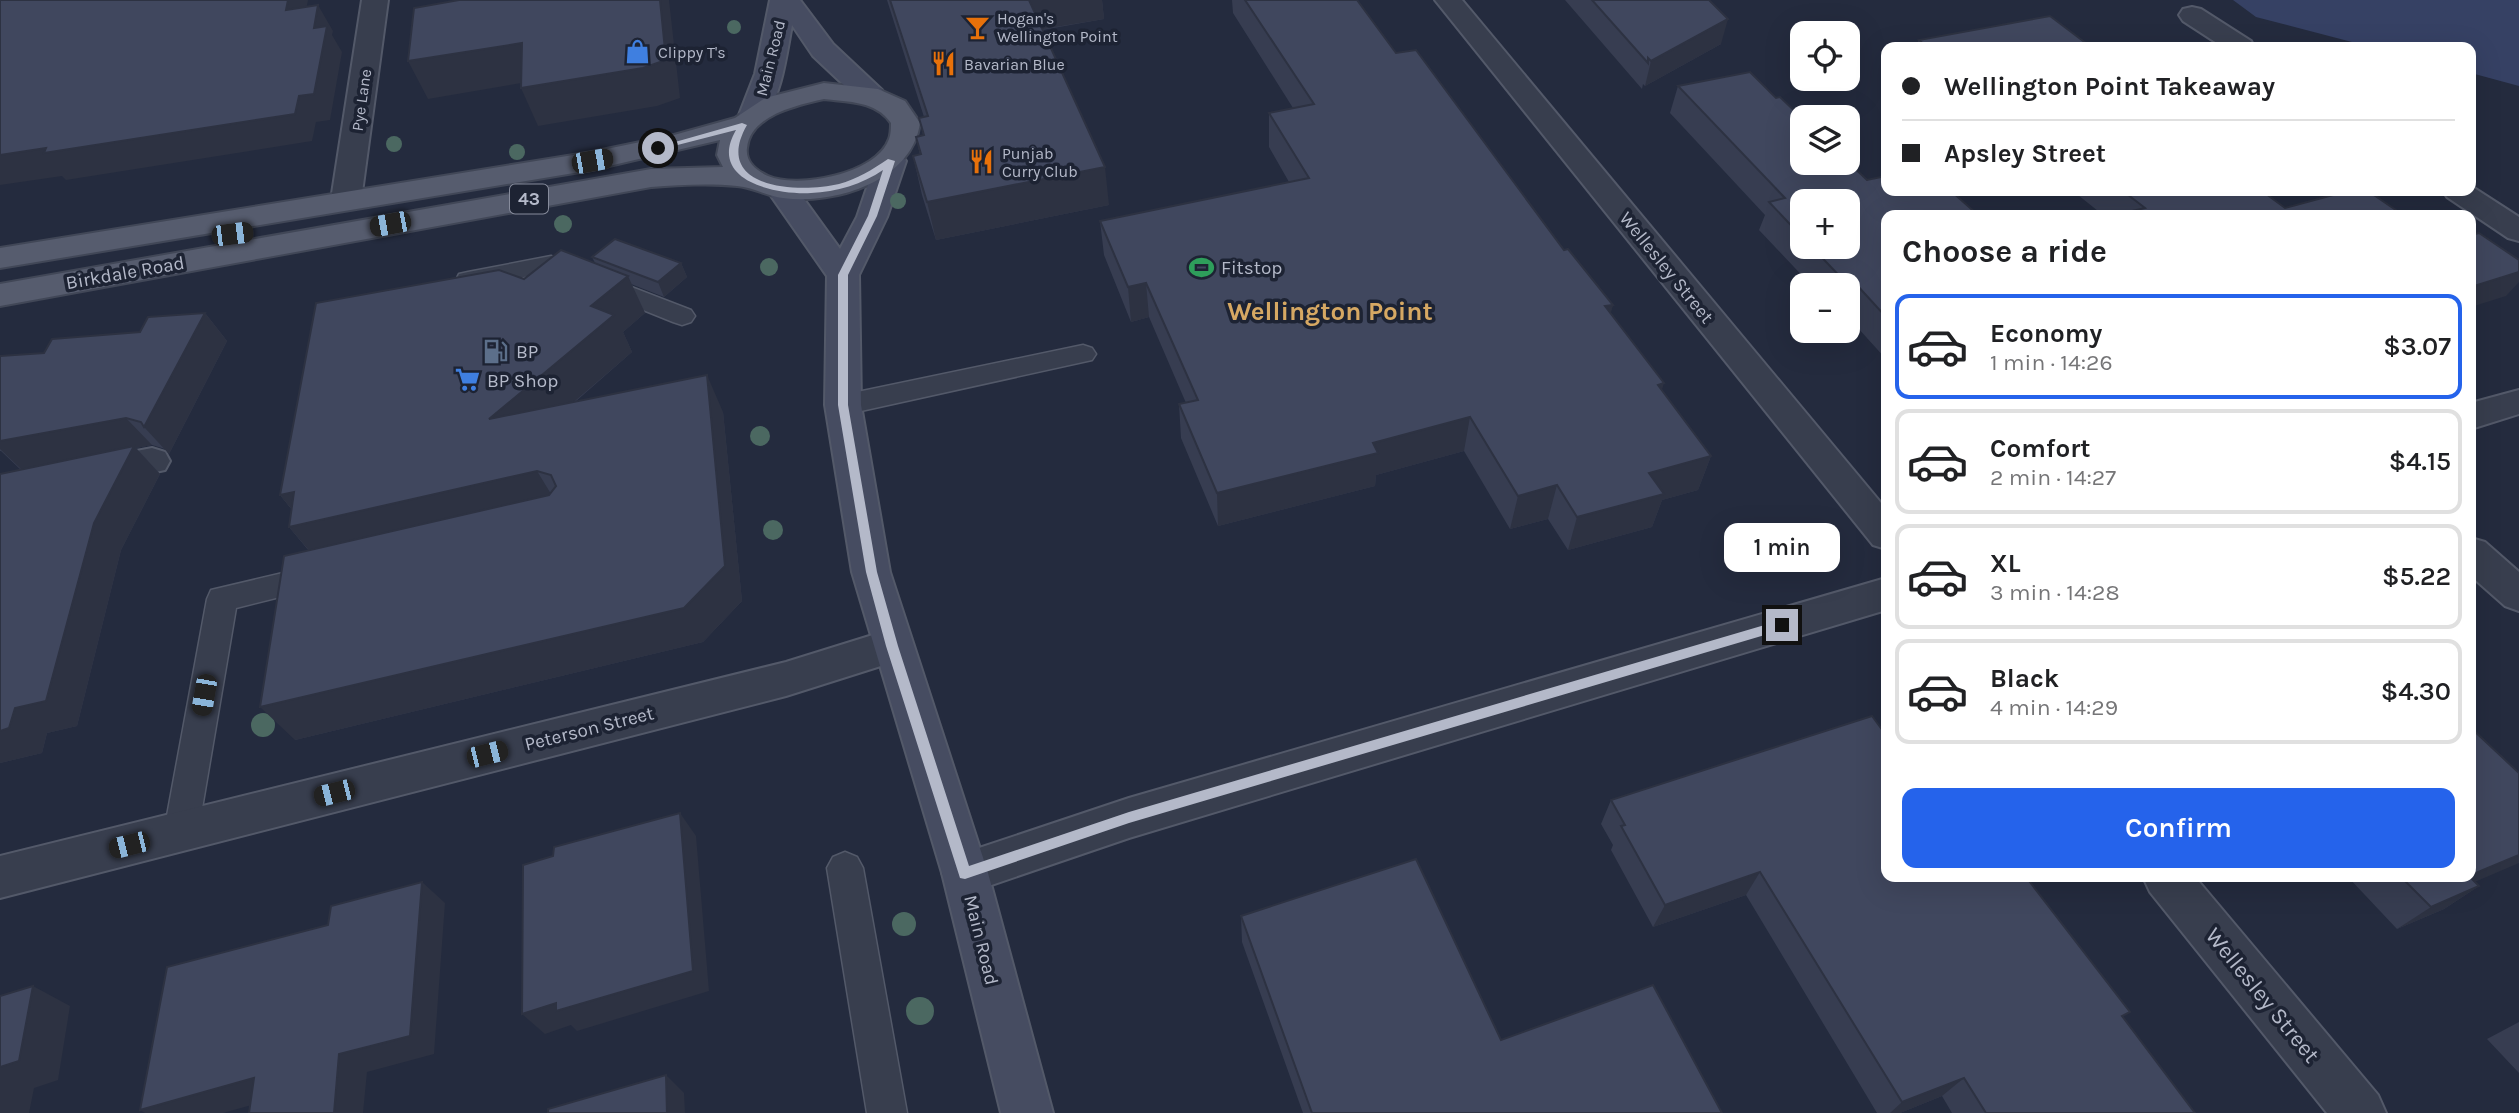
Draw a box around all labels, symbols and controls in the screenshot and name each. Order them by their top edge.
place label: Hogan's Wellington Point [997,9,1118,46]
bar icon: Hogan's Wellington Point [963,13,991,41]
street label: Main Road [752,18,789,98]
map controls [1790,21,1860,343]
button: locate [1790,21,1860,91]
shop icon: Clippy T's [624,38,652,66]
place label: Clippy T's [658,43,726,62]
restaurant icon: Bavarian Blue [930,50,958,78]
place label: Bavarian Blue [964,55,1065,74]
street label: Pye Lane [348,68,375,132]
text: Wellington Point Takeaway [1944,71,2275,102]
button: layers [1790,105,1860,175]
route start [642,132,674,164]
text: Apsley Street [1944,138,2106,169]
place label: Punjab Curry Club [1002,144,1078,181]
car [570,147,615,175]
restaurant icon: Punjab Curry Club [968,148,996,176]
road number: 43 [510,184,548,214]
button: + [1790,189,1860,259]
street label: Wellesley Street [1615,207,1718,328]
car [368,210,413,238]
car [210,221,255,247]
text: Choose a ride [1902,233,2107,270]
street label: Birkdale Road [64,252,186,294]
sports icon: Fitstop [1187,253,1215,281]
place label: Fitstop [1221,257,1282,279]
button: − [1790,273,1860,343]
district label: Wellington Point [1227,296,1433,327]
icon: car [1906,315,1969,378]
text: Economy [1990,318,2102,349]
text: $3.07 [2383,331,2451,362]
fuel station icon: BP [482,337,510,365]
place label: BP [516,341,538,363]
text: 1 min · 14:26 [1990,349,2113,376]
supermarket icon: BP Shop [453,366,481,394]
place label: BP Shop [487,370,558,392]
icon: car [1906,430,1969,493]
text: Comfort [1990,433,2091,464]
text: $4.15 [2389,446,2451,477]
text: 2 min · 14:27 [1990,464,2116,491]
callout: 1 min [1724,524,1840,572]
text: 1 min [1753,534,1811,561]
icon: car [1906,545,1969,608]
text: XL [1990,548,2021,579]
text: $5.22 [2382,561,2451,592]
text: 3 min · 14:28 [1990,579,2120,606]
route end [1766,609,1798,641]
icon: car [1906,660,1969,723]
text: Black [1990,663,2059,694]
car [191,672,218,718]
text: $4.30 [2381,676,2451,707]
text: 4 min · 14:29 [1990,694,2118,721]
street label: Peterson Street [522,702,656,756]
car [465,739,510,769]
car [312,778,357,808]
button: Confirm [1902,788,2455,868]
car [107,830,152,860]
street label: Main Road [959,893,1003,988]
street label: Wellesley Street [2200,922,2326,1069]

